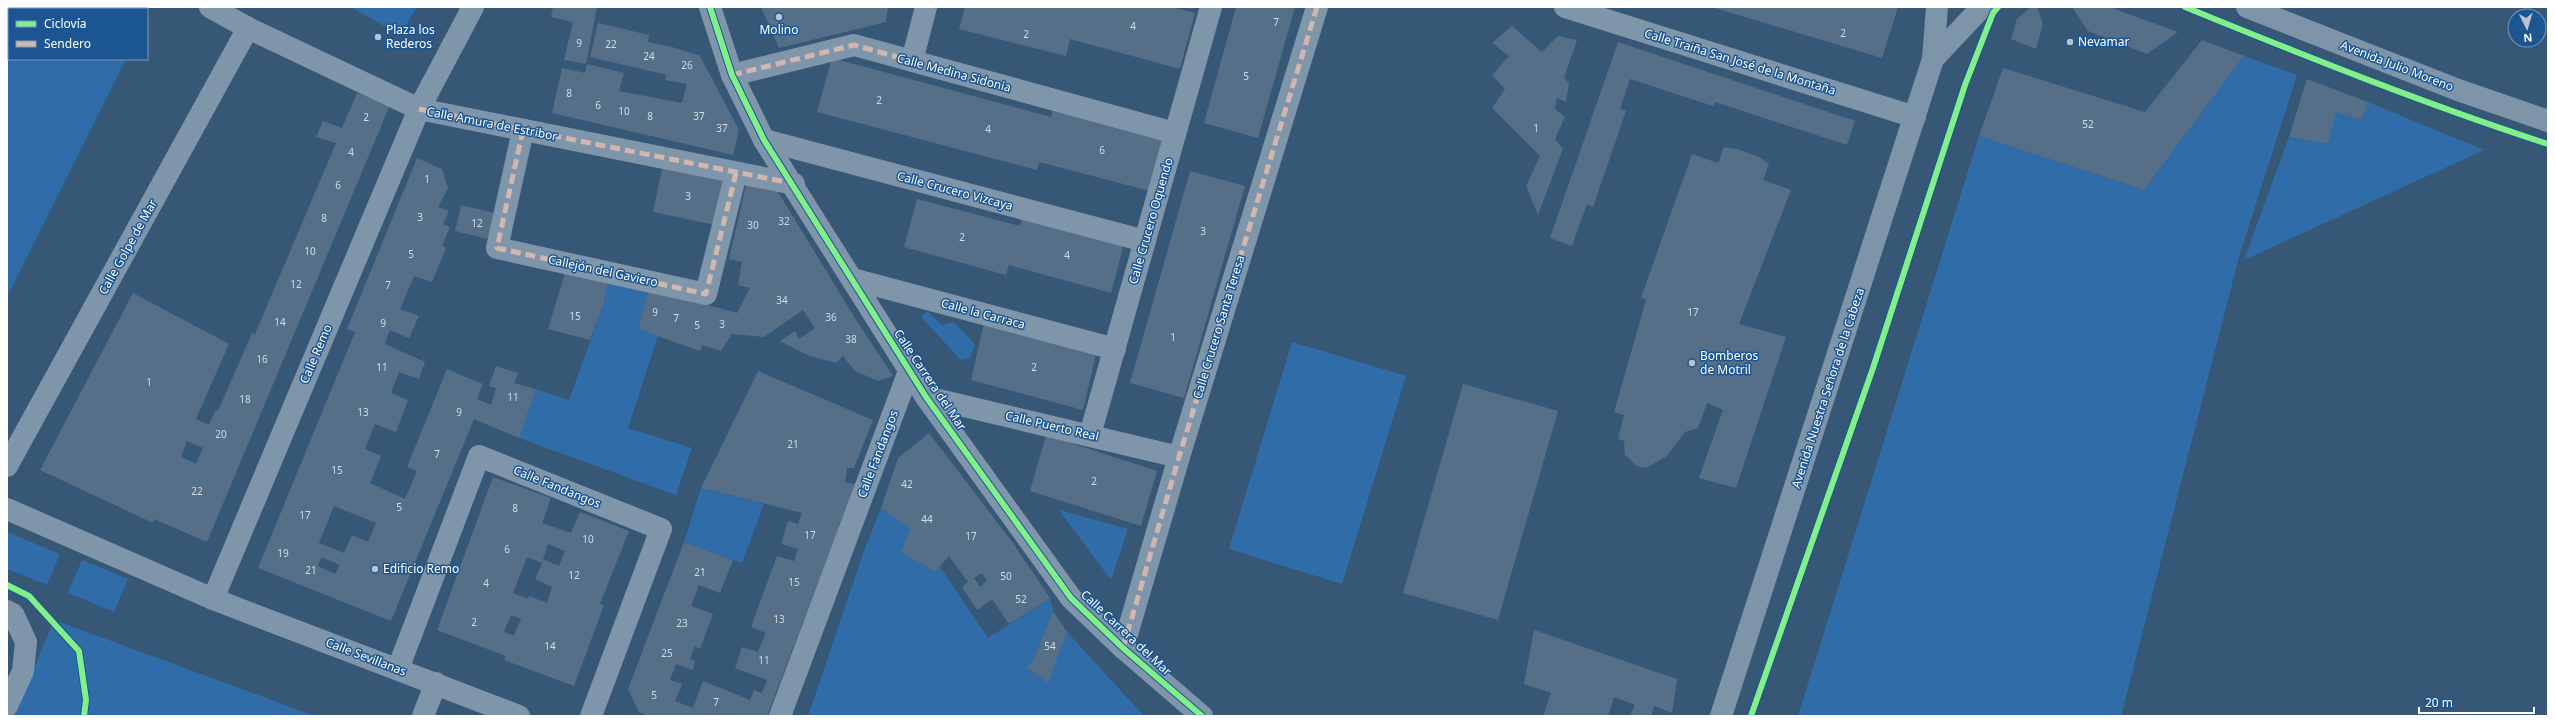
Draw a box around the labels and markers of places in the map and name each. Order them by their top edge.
marker: Molino [774,12,784,22]
place label: Plaza los Rederos [386,21,435,52]
place label: Molino [759,21,799,38]
marker: Plaza los Rederos [373,32,383,42]
place label: Nevamar [2078,33,2129,50]
marker: Nevamar [2065,37,2075,47]
place label: Bomberos de Motril [1700,347,1758,378]
marker: Bomberos de Motril [1687,358,1697,368]
place label: Edificio Remo [383,560,459,577]
marker: Edificio Remo [370,564,380,574]

